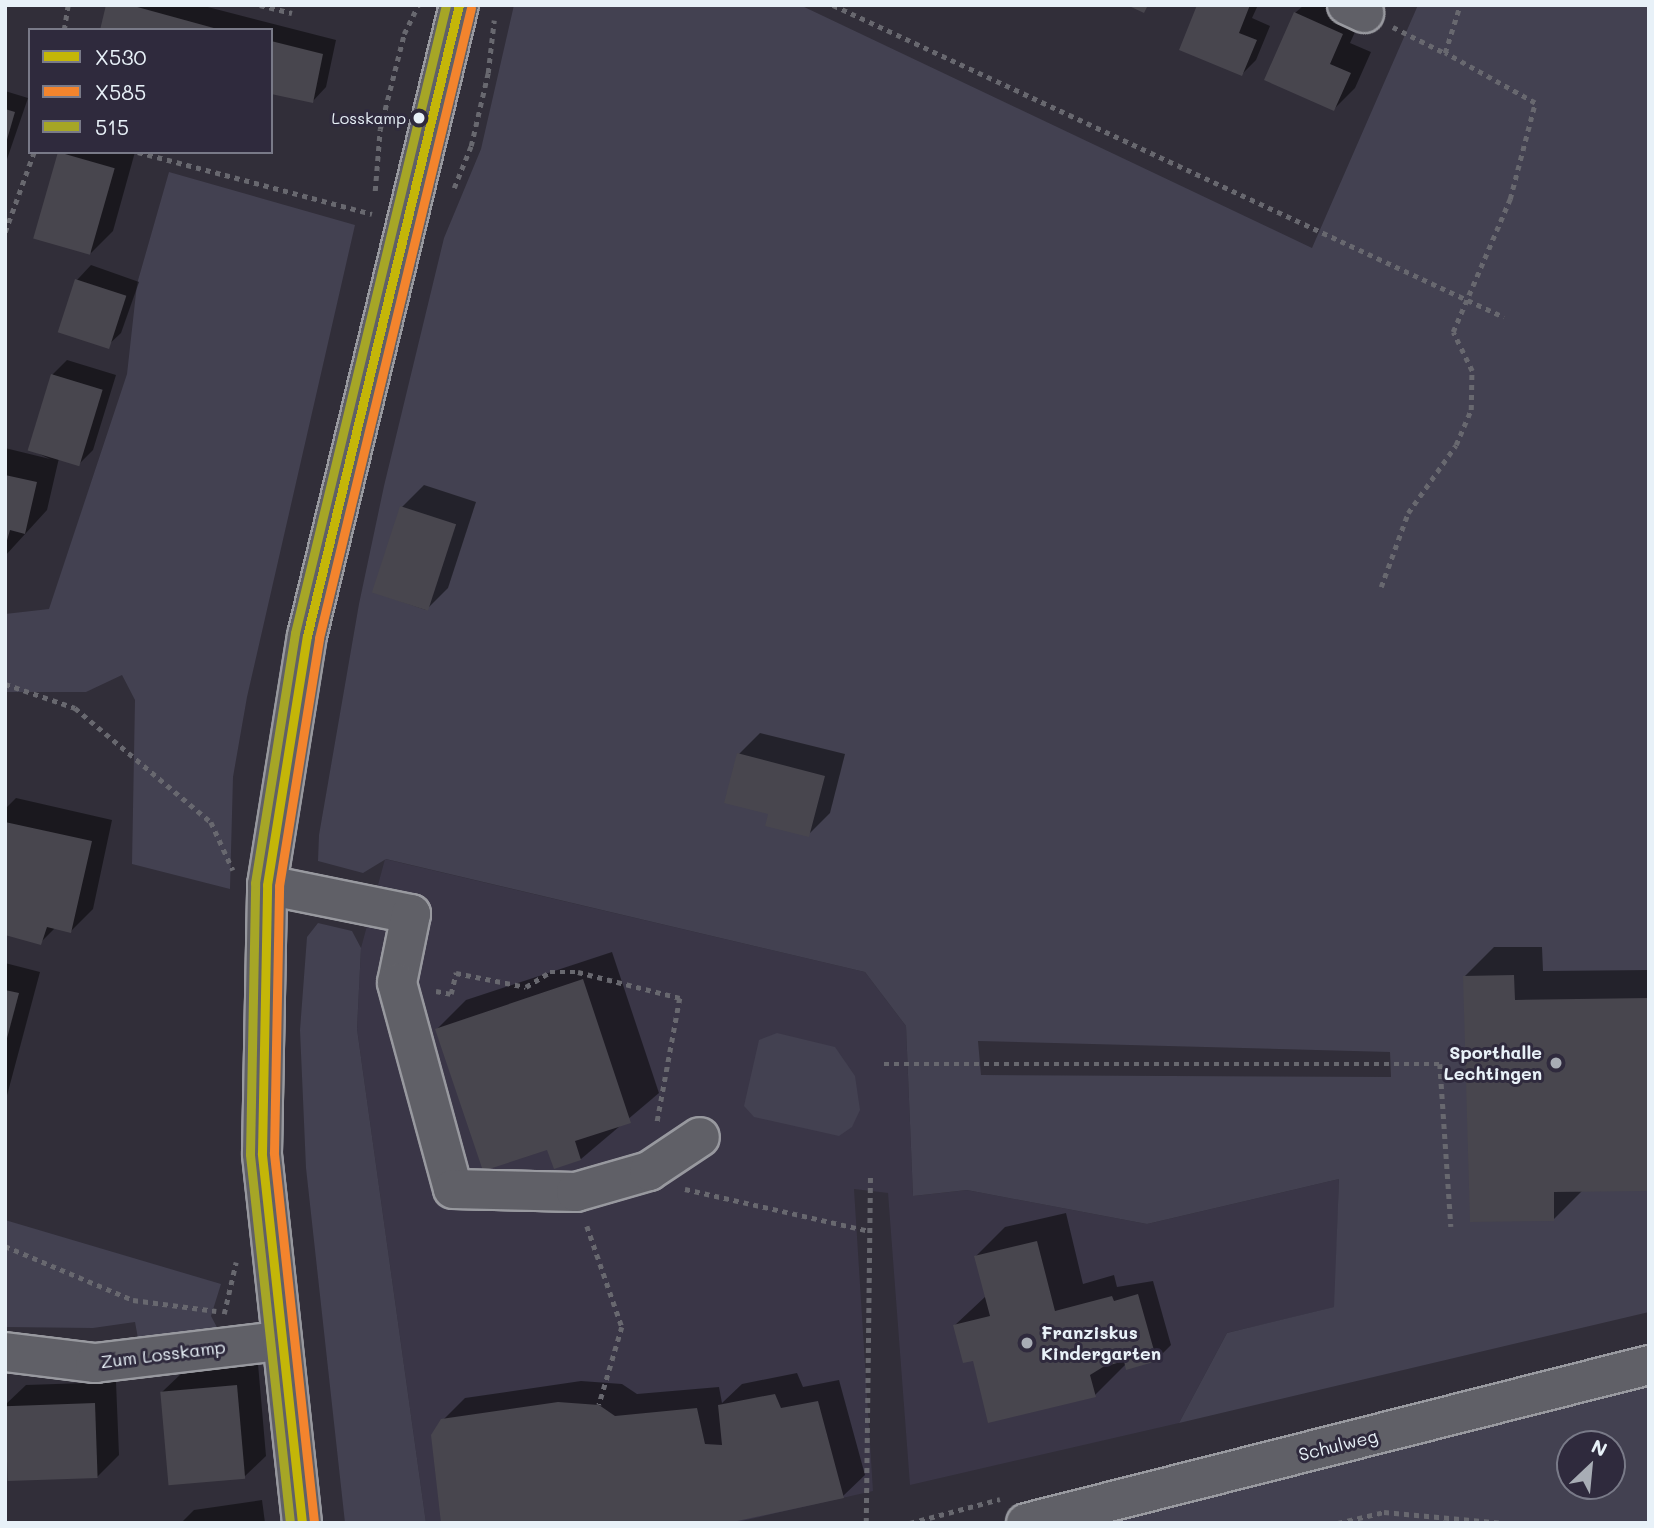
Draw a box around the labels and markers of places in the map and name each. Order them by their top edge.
place label: Losskamp [331,108,406,128]
marker: Losskamp [412,111,426,125]
place label: Sporthalle Lechtingen [1443,1042,1542,1084]
marker: Sporthalle Lechtingen [1548,1055,1564,1071]
place label: Franziskus Kindergarten [1041,1322,1161,1364]
marker: Franziskus Kindergarten [1019,1335,1035,1351]

